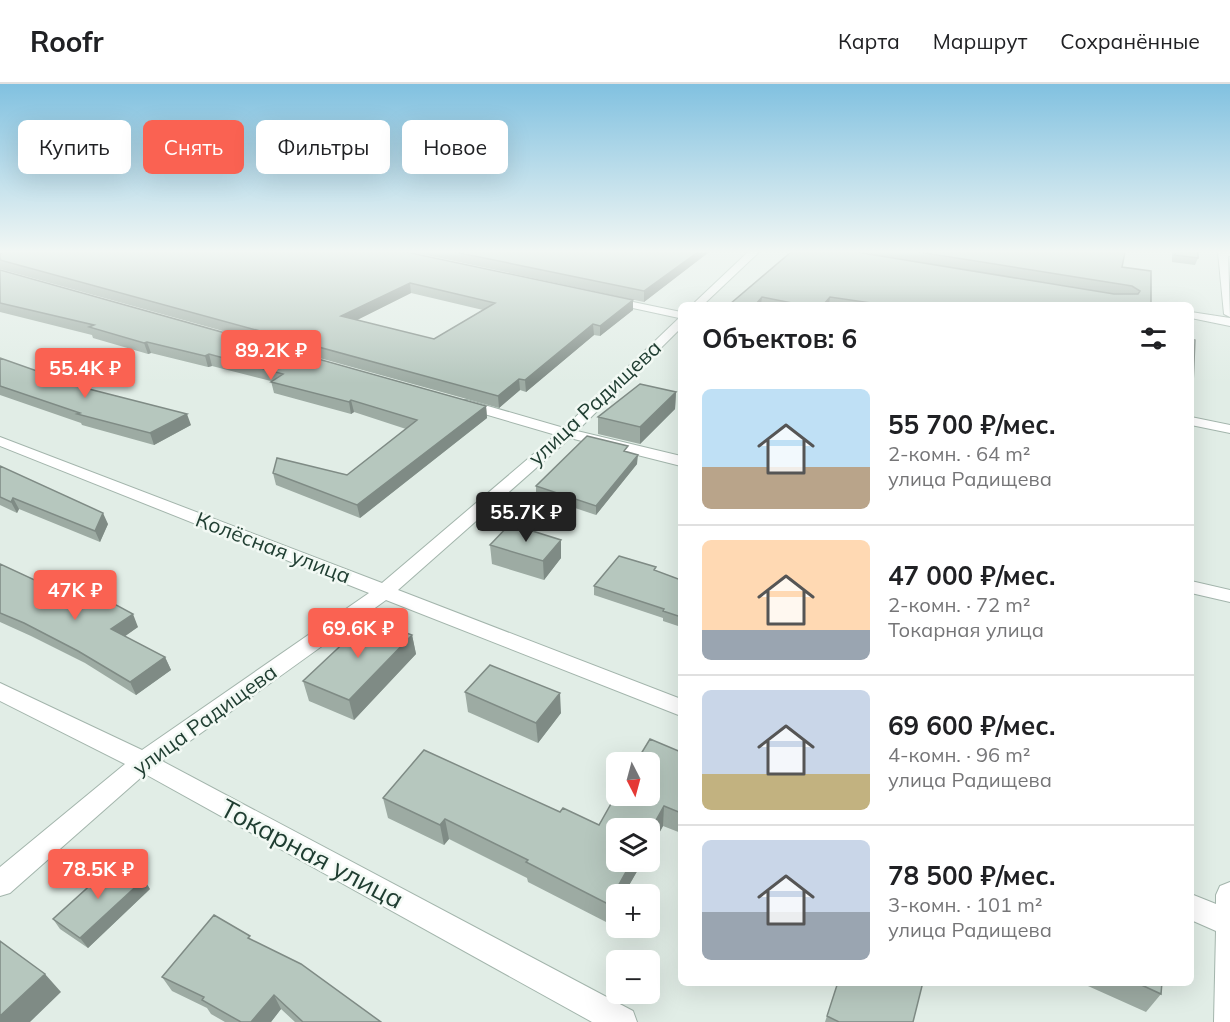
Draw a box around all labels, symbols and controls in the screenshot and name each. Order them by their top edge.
text: Roofr [30,24,104,59]
text: Карта [838,28,900,54]
text: Маршрут [933,28,1027,54]
text: Сохранённые [1060,28,1200,54]
chip: Купить [18,120,131,174]
chip: Снять [143,120,244,174]
chip: Фильтры [256,120,390,174]
chip: Новое [402,120,508,174]
text: Объектов: 6 [702,322,857,355]
icon: filters [1137,322,1170,355]
pin: 89.2K ₽ [216,330,326,381]
street label: улица Радищева [523,334,666,470]
text: 89.2K ₽ [235,337,307,362]
pin: 55.4K ₽ [30,348,140,399]
text: 55.4K ₽ [49,355,121,380]
text: 55 700 ₽/мес. [888,408,1055,441]
icon: home [750,413,822,485]
text: 2-комн. · 64 m² [888,441,1030,466]
text: улица Радищева [888,466,1052,491]
pin: 55.7K ₽ [471,492,581,543]
text: 55.7K ₽ [490,499,562,524]
street label: Колёсная улица [192,506,354,589]
text: 47 000 ₽/мес. [888,559,1055,592]
icon: home [750,564,822,636]
pin: 47K ₽ [33,570,117,621]
text: 47K ₽ [48,577,102,602]
text: 2-комн. · 72 m² [888,592,1030,617]
pin: 69.6K ₽ [303,608,413,659]
text: 69.6K ₽ [322,615,394,640]
text: Токарная улица [888,617,1044,642]
street label: улица Радищева [127,658,282,780]
text: 69 600 ₽/мес. [888,709,1055,742]
icon: home [750,714,822,786]
text: 4-комн. · 96 m² [888,742,1030,767]
north arrow [606,752,660,806]
map controls [606,752,660,1004]
text: улица Радищева [888,767,1052,792]
street label: Токарная улица [215,791,409,916]
button: layers [606,818,660,872]
pin: 78.5K ₽ [43,849,153,900]
text: 78.5K ₽ [62,856,134,881]
text: 78 500 ₽/мес. [888,859,1055,892]
icon: home [750,864,822,936]
button: + [606,884,660,938]
text: 3-комн. · 101 m² [888,892,1042,917]
text: улица Радищева [888,917,1052,942]
button: − [606,950,660,1004]

